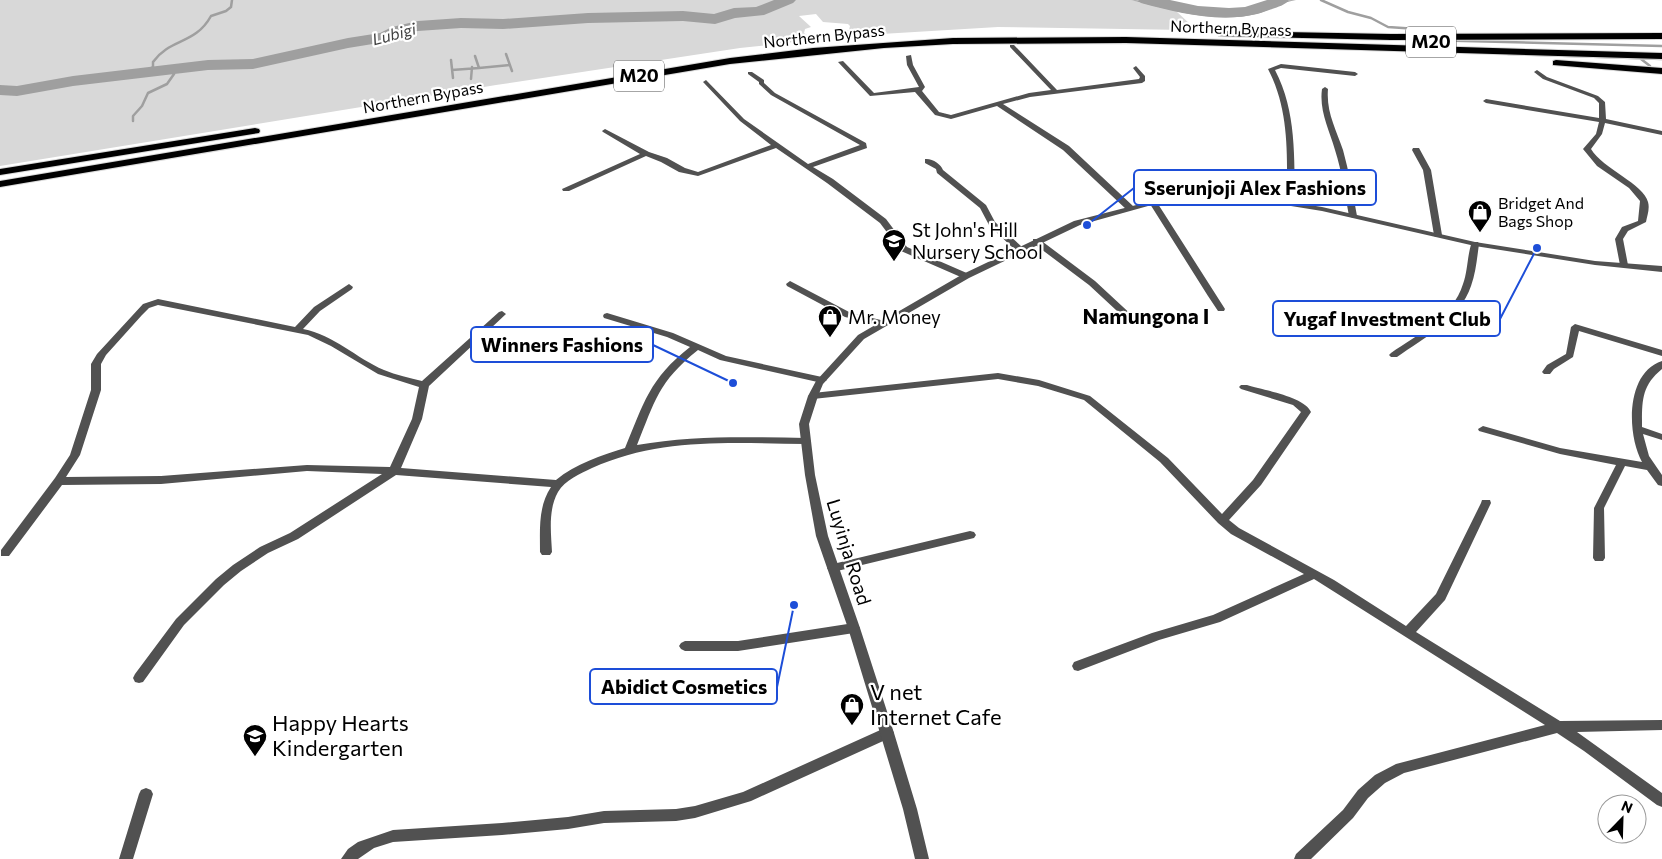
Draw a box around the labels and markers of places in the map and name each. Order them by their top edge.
callout: Sserunjoji Alex Fashions [1134,170,1376,205]
place label: Bridget And Bags Shop [1498,193,1584,230]
shop icon: Bridget And Bags Shop [1467,199,1493,233]
place label: St John's Hill Nursery School [912,218,1043,263]
school or university icon: St John's Hill Nursery School [881,228,907,262]
callout: Yugaf Investment Club [1273,301,1500,336]
shop icon: Mr. Money [817,304,843,338]
place label: Mr. Money [848,305,941,328]
callout: Winners Fashions [471,327,653,362]
callout: Abidict Cosmetics [590,669,777,704]
place label: V net Internet Cafe [870,678,1002,730]
shop icon: V net Internet Cafe [839,692,865,726]
place label: Happy Hearts Kindergarten [272,709,409,761]
school or university icon: Happy Hearts Kindergarten [242,723,268,757]

